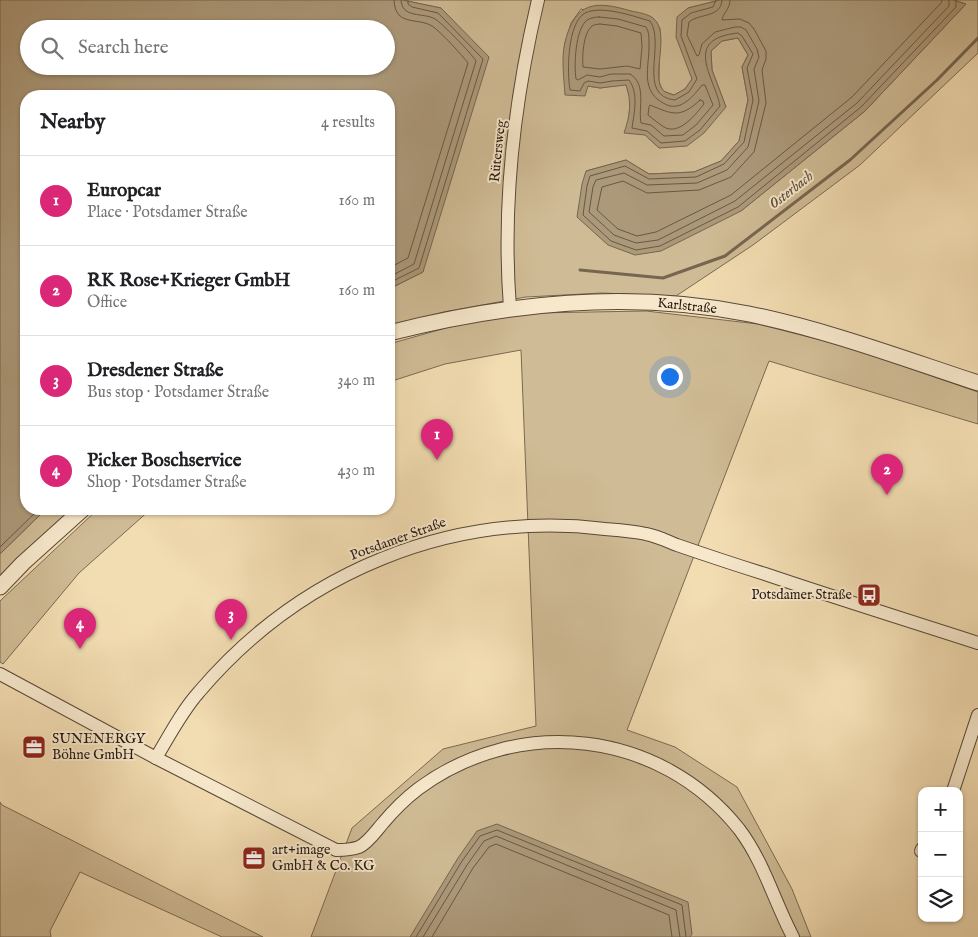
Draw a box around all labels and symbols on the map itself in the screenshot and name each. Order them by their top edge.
street label: Rütersweg [486,119,510,183]
water label: Osterbach [765,166,818,213]
street label: Karlstraße [656,294,718,318]
your location [657,364,683,390]
pin: 1 [421,419,453,460]
pin: 2 [871,454,903,495]
street label: Potsdamer Straße [348,513,449,565]
bus stop icon: Potsdamer Straße [856,582,882,608]
place label: Potsdamer Straße [751,586,853,604]
pin: 3 [215,599,247,640]
pin: 4 [64,608,96,649]
place label: SUNENERGY Böhne GmbH [52,730,147,764]
office icon: SUNENERGY Böhne GmbH [21,734,47,760]
place label: art+image GmbH & Co. KG [272,841,375,875]
office icon: art+image GmbH & Co. KG [241,845,267,871]

